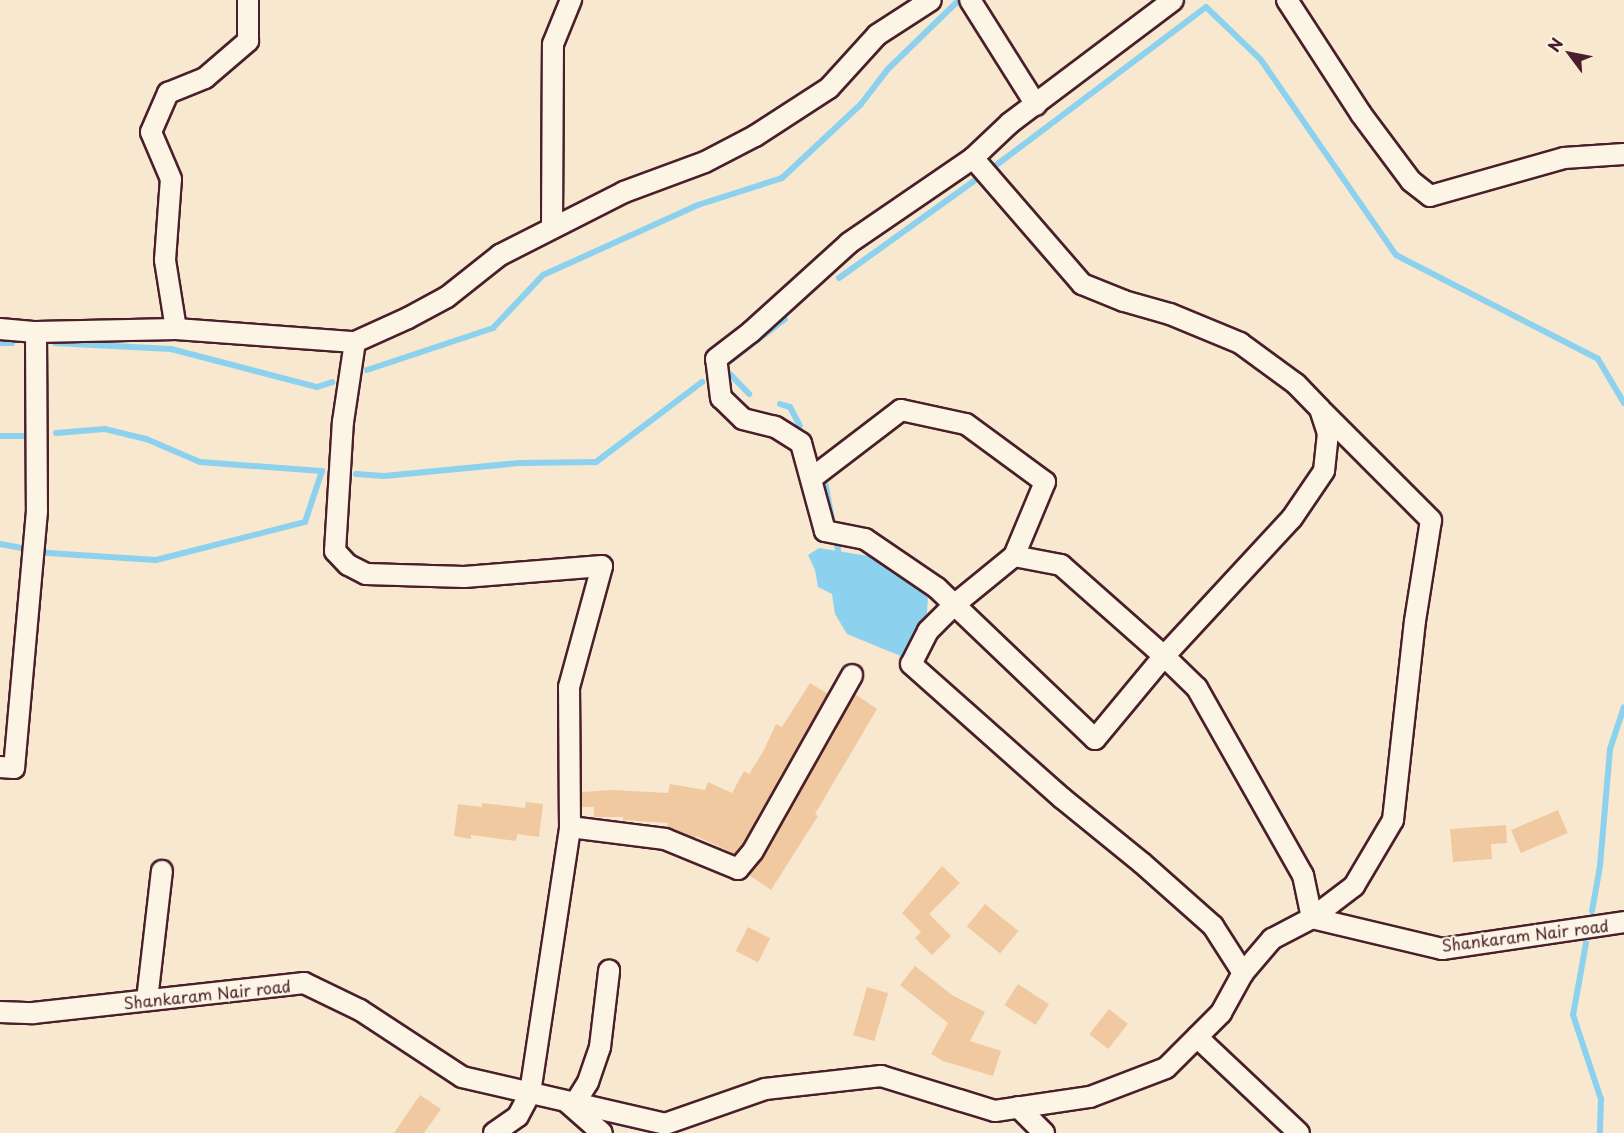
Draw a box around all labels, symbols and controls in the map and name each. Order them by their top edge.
north arrow [1540,24,1600,84]
text: N [1541,33,1568,56]
street label: Shankaram Nair road [1440,915,1610,955]
street label: Shankaram Nair road [122,976,292,1012]

